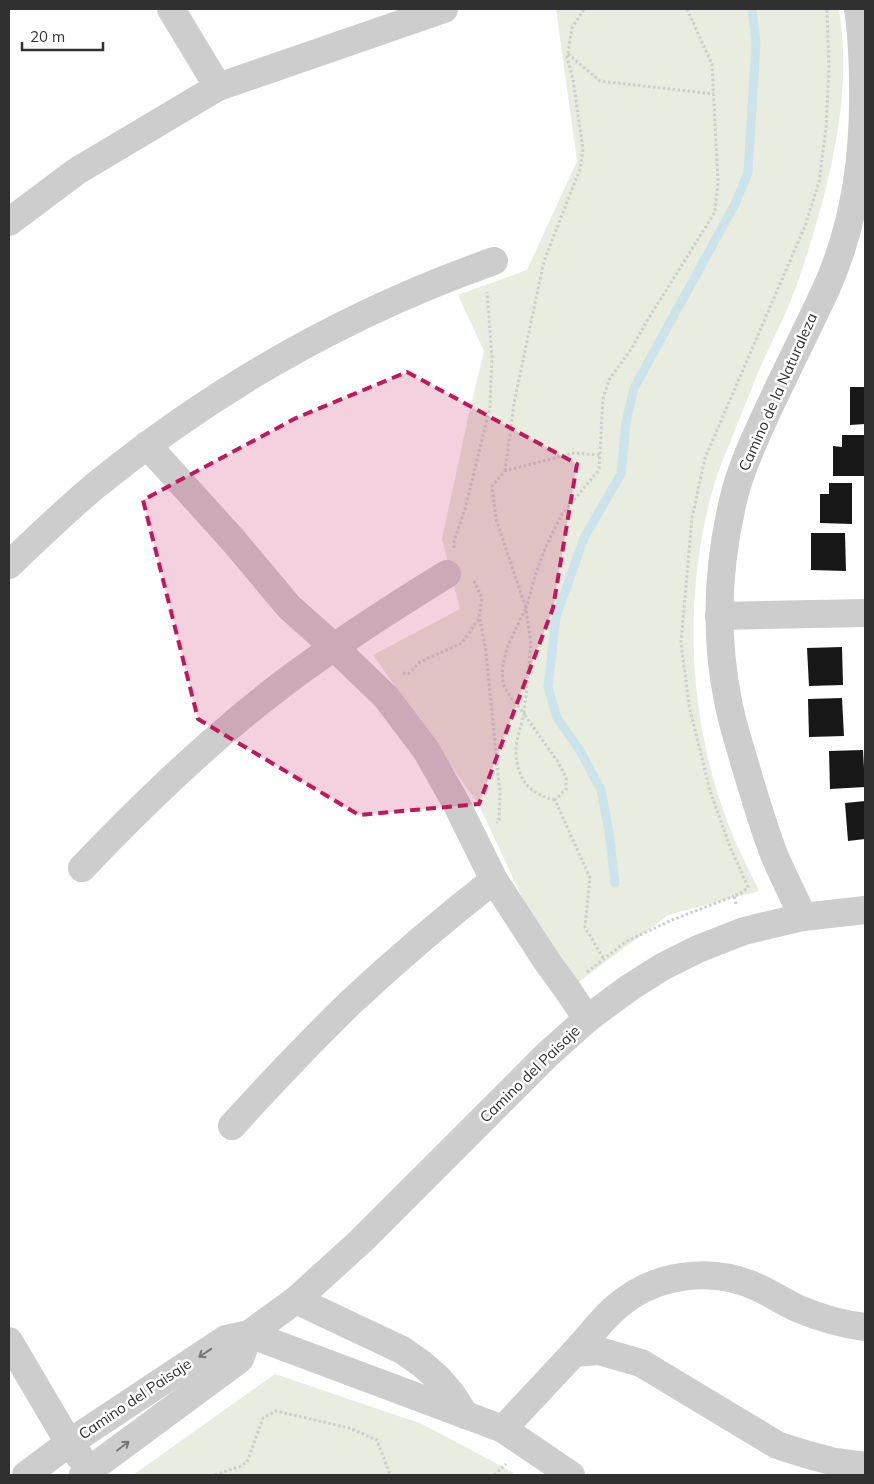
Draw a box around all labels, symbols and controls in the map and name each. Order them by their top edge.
scale bar [22,20,104,52]
text: 20 m [30,27,65,46]
street label: Camino de la Naturaleza [734,310,821,474]
street label: Camino del Paisaje [476,1021,584,1126]
one-way arrow [198,1348,212,1358]
street label: Camino del Paisaje [75,1354,195,1443]
one-way arrow [115,1441,129,1451]

